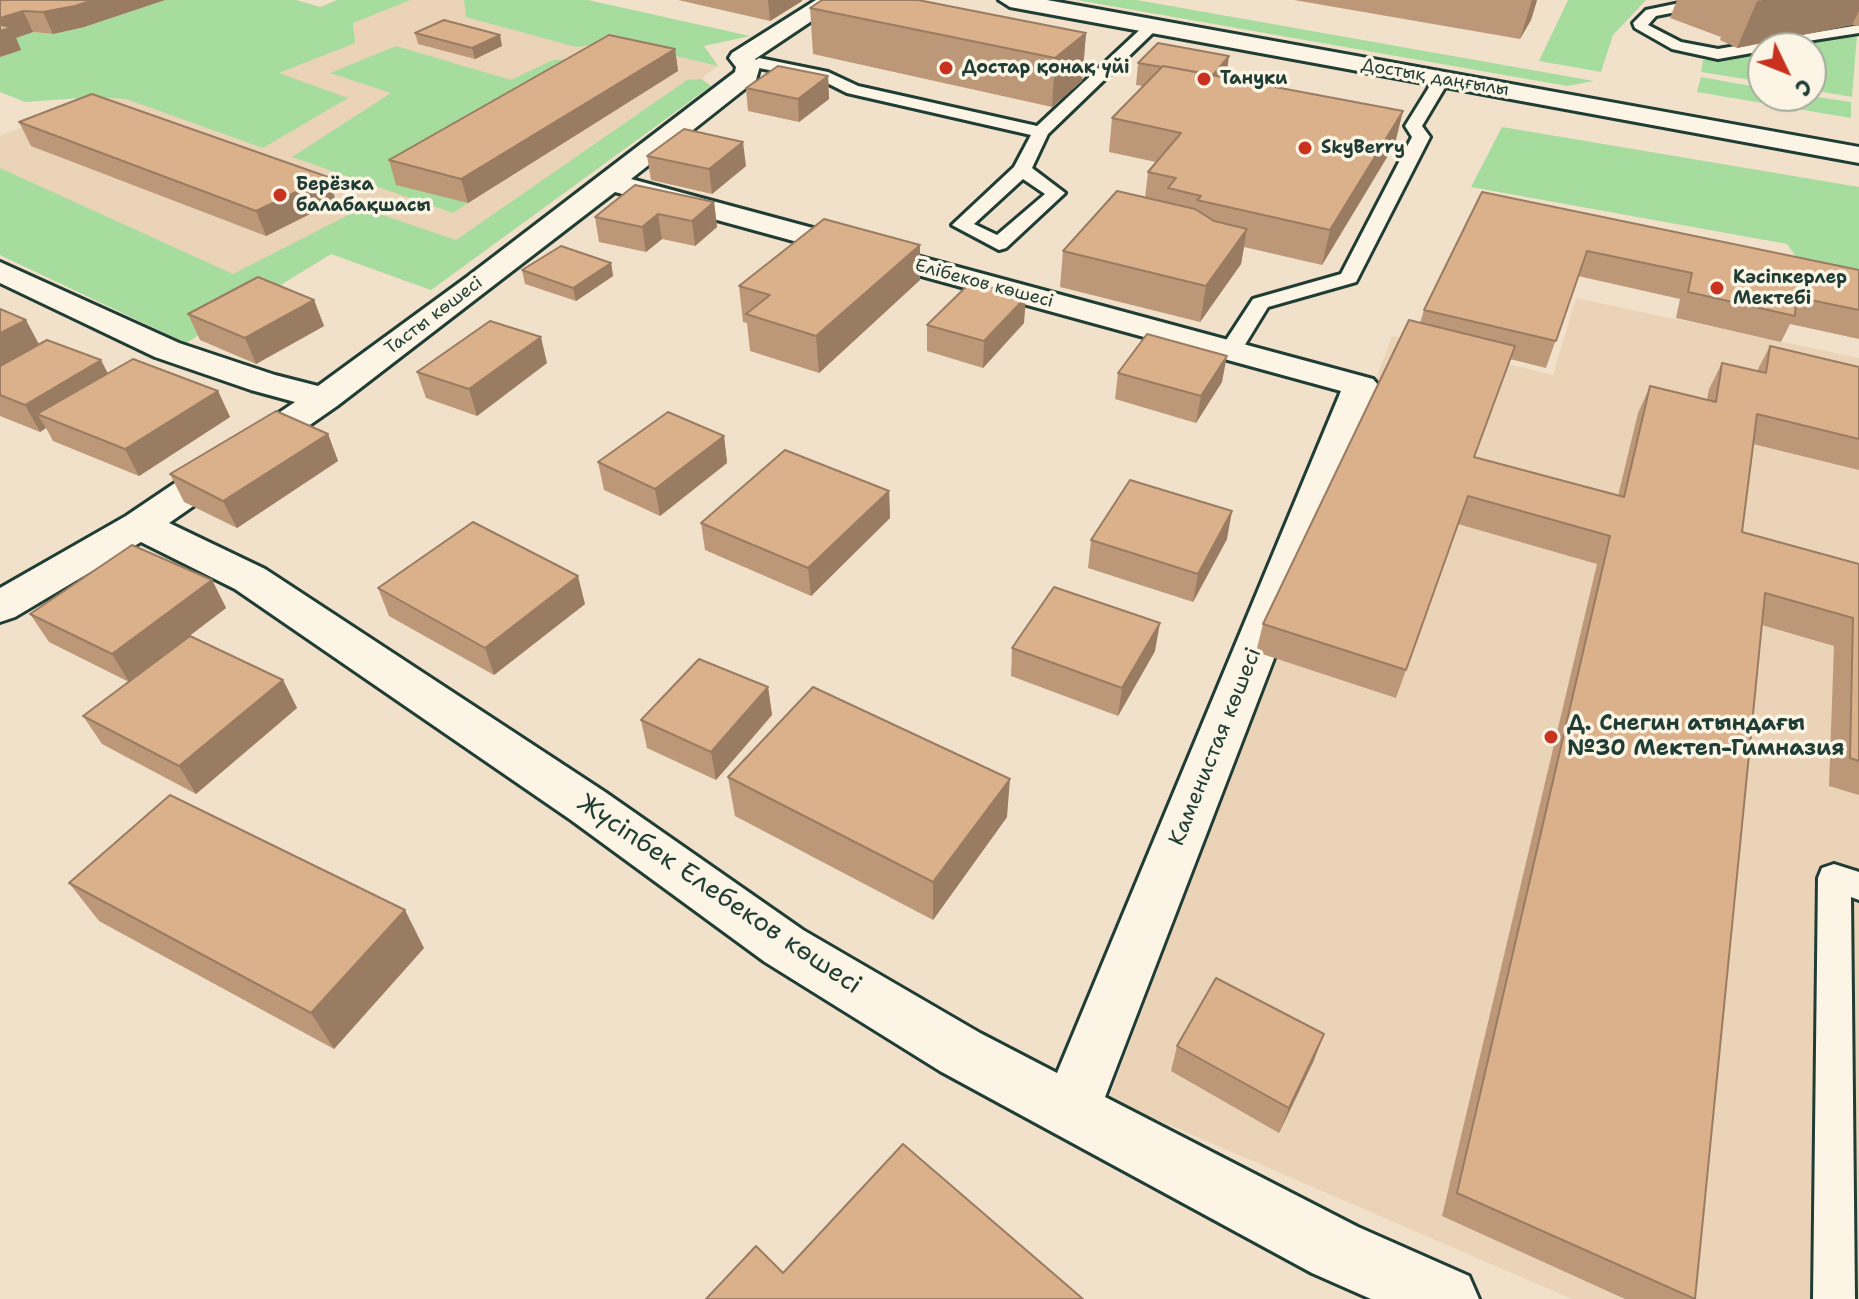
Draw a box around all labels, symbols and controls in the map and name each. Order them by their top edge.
north arrow [1747,32,1827,112]
street label: Достық даңғылы [1359,54,1511,102]
place label: Достар қонақ үйі [962,57,1130,79]
marker: Достар қонақ үйі [937,59,955,77]
place label: Тануки [1220,68,1288,90]
marker: Тануки [1195,70,1213,88]
text: С [1788,73,1819,102]
place label: SkyBerry [1321,137,1405,159]
marker: SkyBerry [1296,139,1314,157]
place label: Берёзка балабақшасы [296,174,431,216]
marker: Берёзка балабақшасы [271,186,289,204]
street label: Елібеков көшесі [912,255,1056,313]
place label: Кәсіпкерлер Мектебі [1733,267,1847,310]
street label: Тасты көшесі [381,272,487,360]
marker: Кәсіпкерлер Мектебі [1708,279,1726,297]
street label: Каменистая көшесі [1164,644,1268,850]
place label: Д. Снегин атындағы №30 Мектеп-Гимназия [1567,711,1844,762]
marker: Д. Снегин атындағы №30 Мектеп-Гимназия [1542,728,1560,746]
street label: Жүсіпбек Елебеков көшесі [571,788,867,1002]

